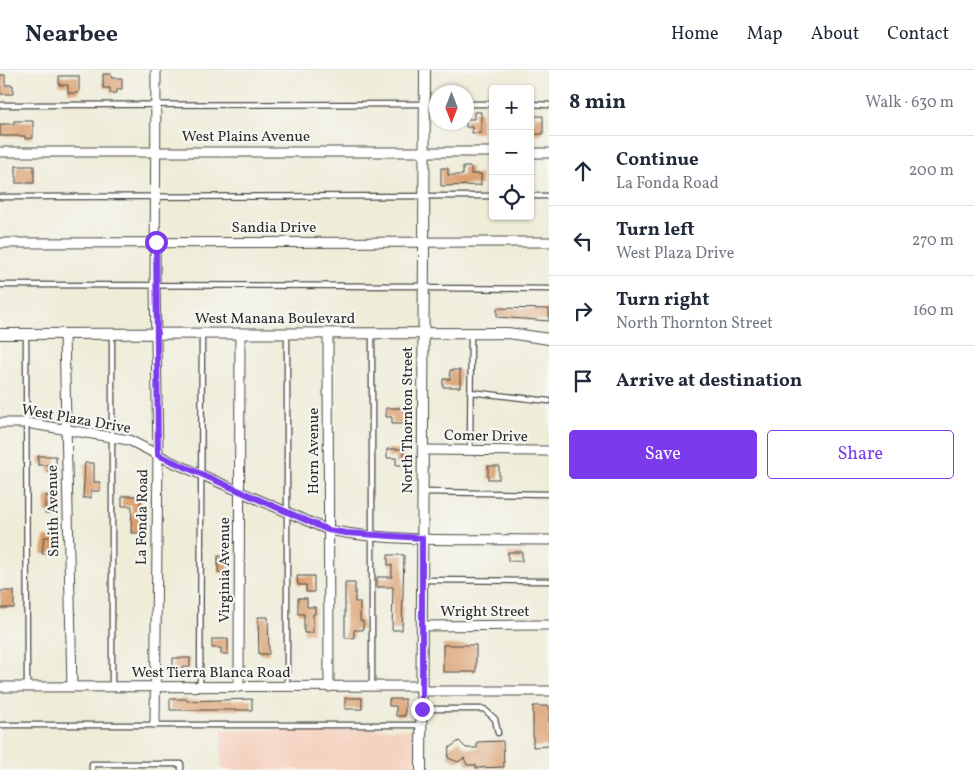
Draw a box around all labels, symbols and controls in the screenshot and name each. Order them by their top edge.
text: Nearbee [25,18,118,52]
text: Home [671,22,719,47]
text: Map [747,22,783,47]
text: About [811,22,859,47]
text: Contact [887,22,949,47]
north arrow [429,85,474,130]
map controls [489,85,534,220]
button: + [489,85,534,130]
text: 8 min [569,88,626,117]
text: Walk · 630 m [865,92,954,114]
street label: West Plains Avenue [182,127,310,148]
button: − [489,130,534,175]
text: Continue [616,147,699,173]
icon: ahead [569,157,597,185]
text: 200 m [909,160,954,182]
text: La Fonda Road [616,173,719,195]
button: locate [489,175,534,220]
text: Turn left [616,217,695,243]
street label: Sandia Drive [232,218,316,239]
icon: left [569,227,597,255]
text: 270 m [912,230,954,252]
route start [145,231,168,254]
text: West Plaza Drive [616,243,734,265]
text: Turn right [616,287,709,313]
icon: right [569,297,597,325]
text: 160 m [913,300,954,322]
street label: West Manana Boulevard [195,309,355,330]
text: North Thornton Street [616,313,773,335]
street label: North Thornton Street [398,346,419,494]
icon: arrive [569,367,597,395]
text: Arrive at destination [616,368,802,394]
street label: West Plaza Drive [20,400,132,440]
street label: Horn Avenue [304,408,325,494]
street label: Comer Drive [444,426,528,448]
button: Save [569,430,757,479]
button: Share [767,430,954,479]
street label: Smith Avenue [43,465,65,557]
street label: La Fonda Road [132,469,154,565]
street label: Virginia Avenue [215,517,236,623]
street label: Wright Street [440,602,530,623]
street label: West Tierra Blanca Road [131,663,291,684]
route end [411,698,434,721]

